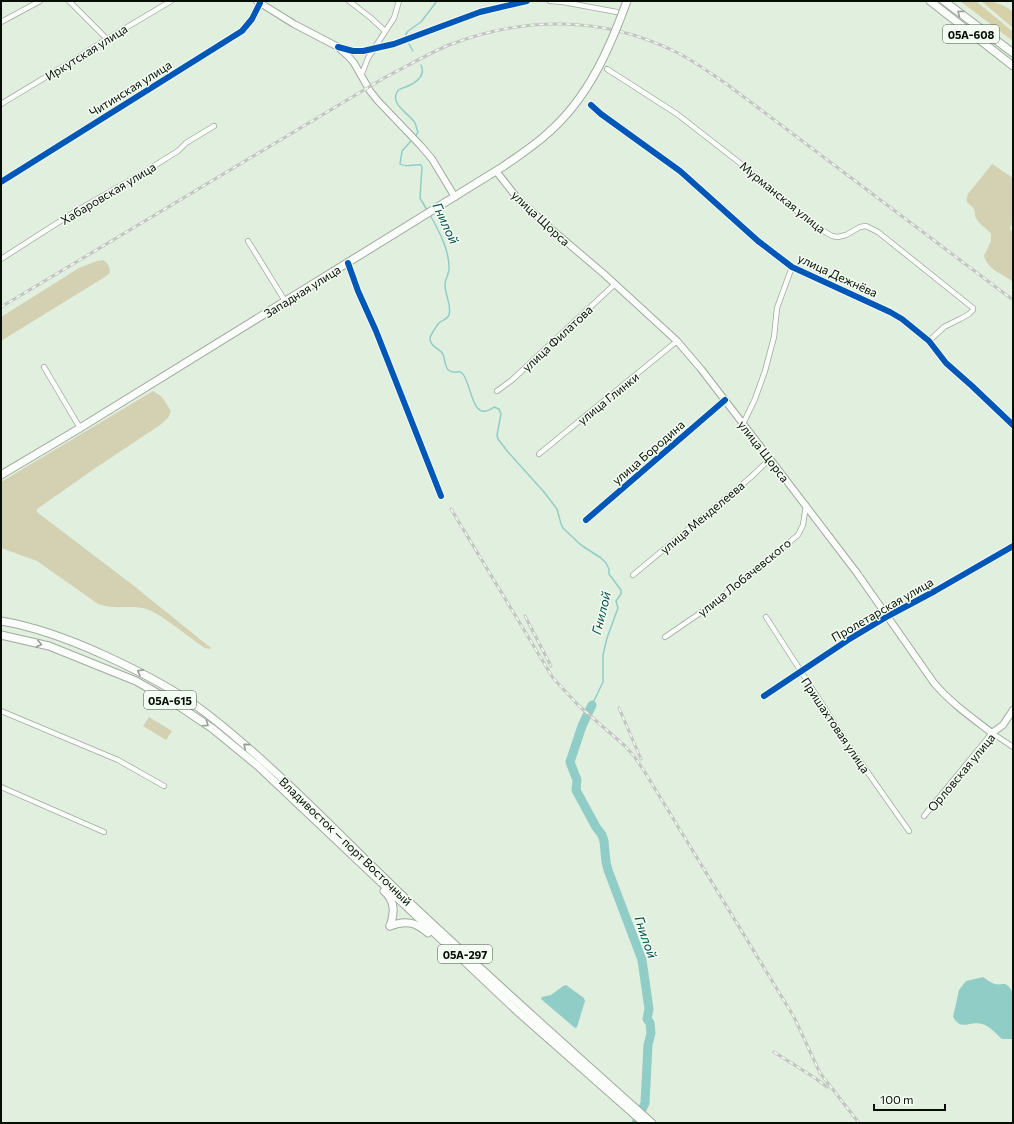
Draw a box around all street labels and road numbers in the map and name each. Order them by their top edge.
street label: Иркутская улица [42,21,130,83]
road number: 05А-608 [943,25,999,43]
street label: Читинская улица [86,57,174,119]
street label: Мурманская улица [737,158,829,236]
street label: Хабаровская улица [58,159,158,227]
street label: улица Щорса [509,188,573,248]
street label: улица Дежнёва [796,250,880,300]
street label: Западная улица [261,262,343,320]
street label: улица Филатова [519,302,595,374]
street label: улица Глинки [575,369,641,427]
street label: улица Бородина [609,417,687,487]
street label: улица Щорса [736,417,792,485]
street label: улица Менделеева [657,478,747,556]
street label: улица Лобачевского [695,535,793,619]
street label: Пролетарская улица [829,574,935,644]
street label: Пришахтовая улица [799,675,873,775]
road number: 05А-615 [144,691,196,709]
street label: Орловская улица [924,730,998,814]
street label: Владивосток — порт Восточный [277,774,415,908]
road number: 05А-297 [438,945,492,963]

